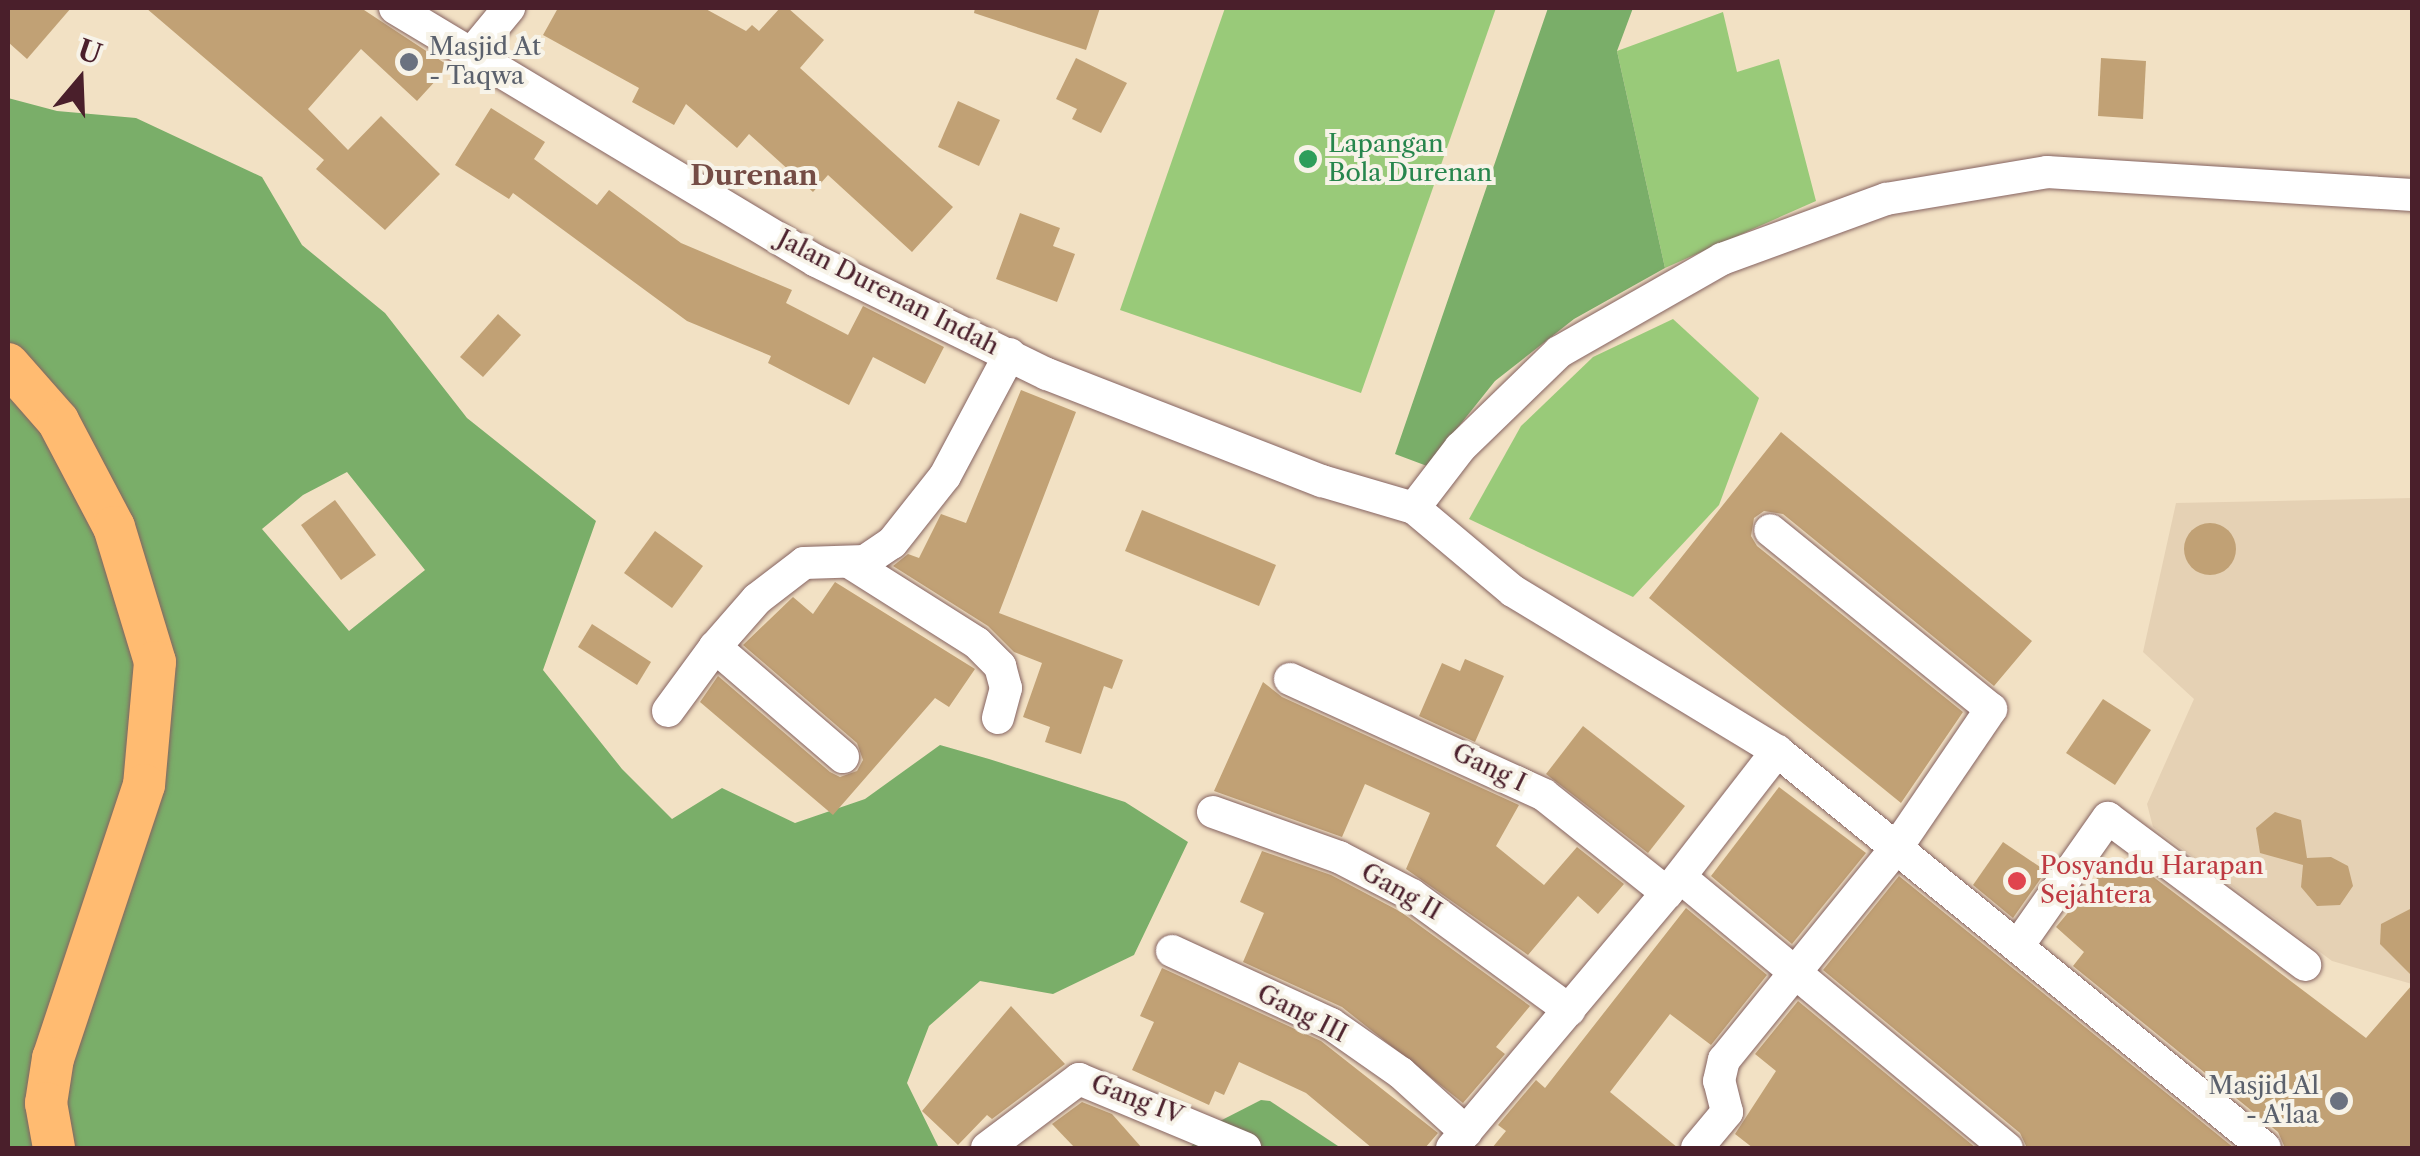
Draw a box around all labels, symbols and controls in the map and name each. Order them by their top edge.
north arrow [30,30,130,130]
text: U [73,32,106,71]
place label: Masjid At - Taqwa [429,33,542,92]
marker: Masjid At - Taqwa [398,51,420,73]
place label: Lapangan Bola Durenan [1328,130,1492,189]
marker: Lapangan Bola Durenan [1297,148,1319,170]
district label: Durenan [690,158,818,192]
street label: Jalan Durenan Indah [772,224,1004,362]
street label: Gang I [1447,737,1531,799]
place label: Posyandu Harapan Sejahtera [2040,852,2264,911]
street label: Gang II [1356,857,1446,927]
marker: Posyandu Harapan Sejahtera [2004,868,2030,894]
street label: Gang III [1252,979,1352,1049]
street label: Gang IV [1087,1069,1187,1131]
place label: Masjid Al - A'laa [2207,1072,2319,1131]
marker: Masjid Al - A'laa [2328,1090,2350,1112]

